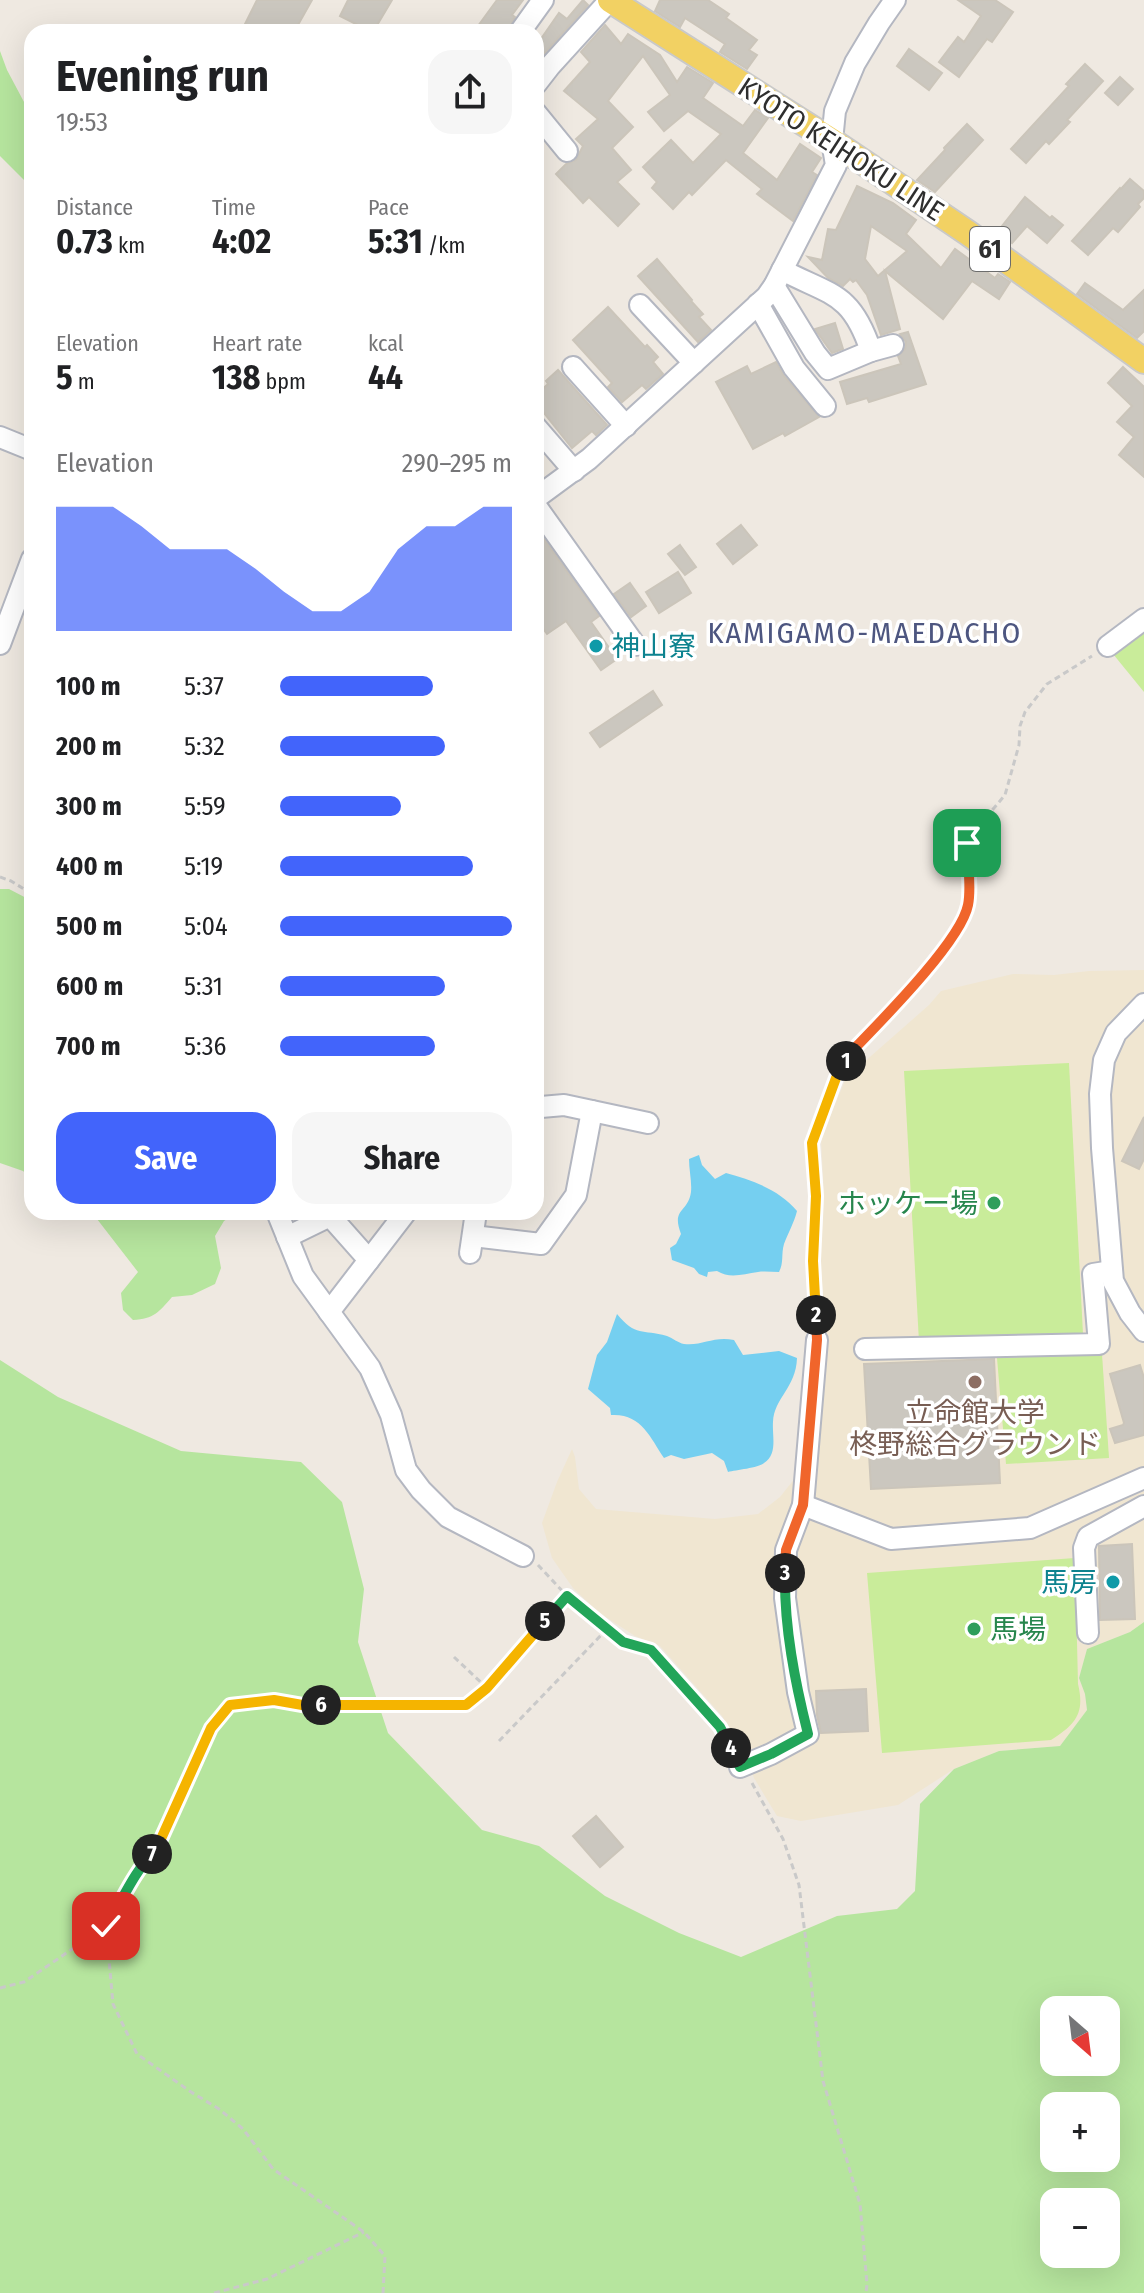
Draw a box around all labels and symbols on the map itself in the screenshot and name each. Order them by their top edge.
street label: KYOTO KEIHOKU LINE [732,70,950,228]
road number: 61 [970,227,1010,271]
district label: KAMIGAMO-MAEDACHO [708,615,1022,651]
place label: 神山寮 [612,630,696,663]
marker: 神山寮 [587,637,605,655]
pin [933,809,1001,877]
pin: 1 [826,1041,866,1081]
place label: ホッケー場 [838,1187,978,1220]
marker: ホッケー場 [985,1194,1003,1212]
pin: 2 [796,1295,836,1335]
marker: 立命館大学 柊野総合グラウンド [966,1373,984,1391]
place label: 立命館大学 柊野総合グラウンド [849,1396,1101,1461]
pin: 3 [765,1553,805,1593]
place label: 馬房 [1041,1566,1097,1599]
marker: 馬房 [1104,1573,1122,1591]
pin: 5 [525,1601,565,1641]
place label: 馬場 [990,1613,1046,1646]
marker: 馬場 [965,1620,983,1638]
pin: 6 [301,1685,341,1725]
pin: 4 [711,1728,751,1768]
pin: 7 [132,1834,172,1874]
pin [72,1892,140,1960]
north arrow [1040,1996,1120,2076]

